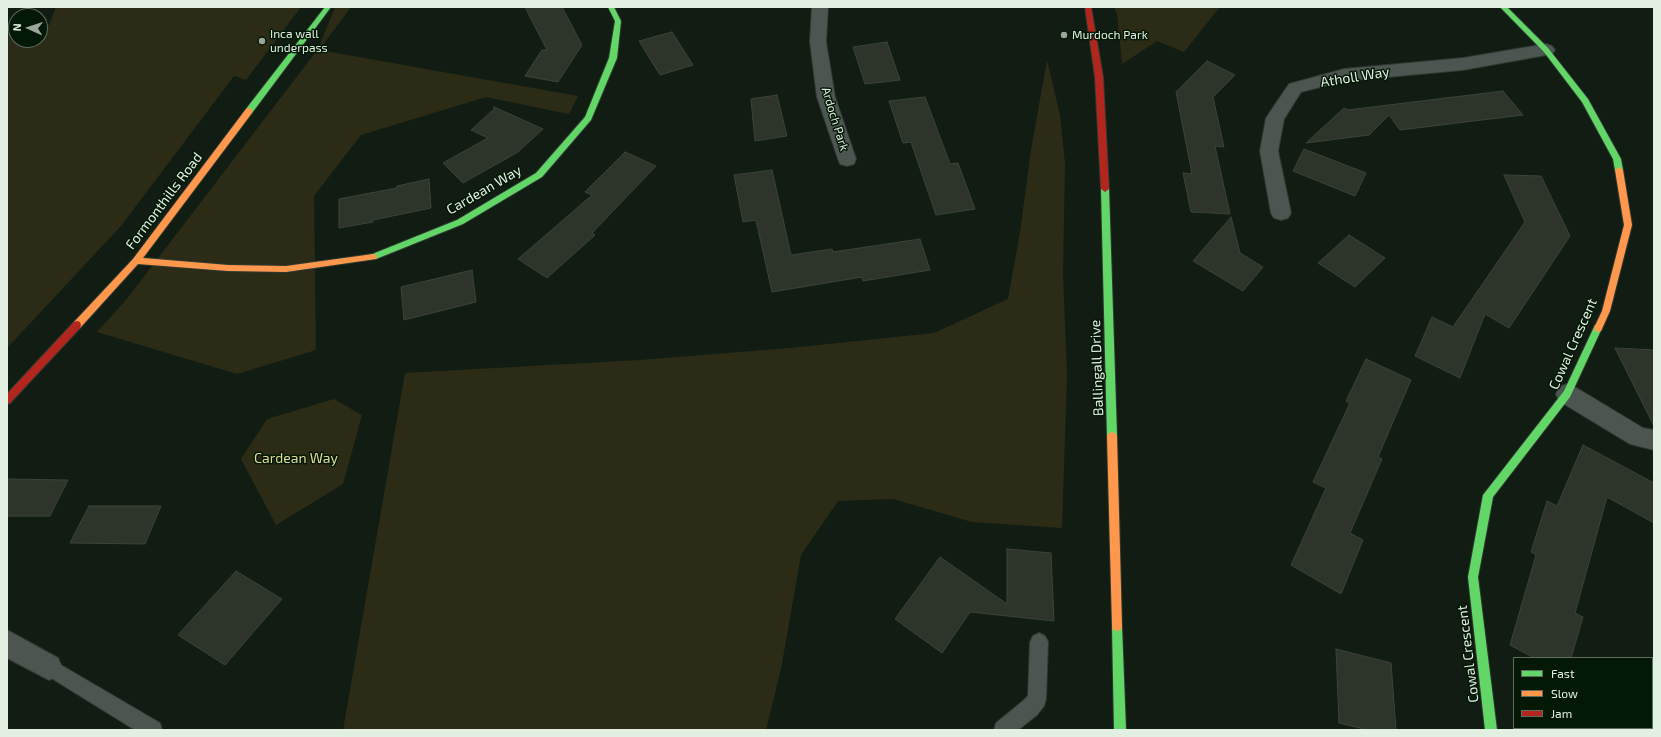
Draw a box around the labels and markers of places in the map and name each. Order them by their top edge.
place label: Inca wall underpass [270,27,328,55]
place label: Murdoch Park [1072,28,1148,42]
marker: Murdoch Park [1059,30,1069,40]
marker: Inca wall underpass [257,36,267,46]

